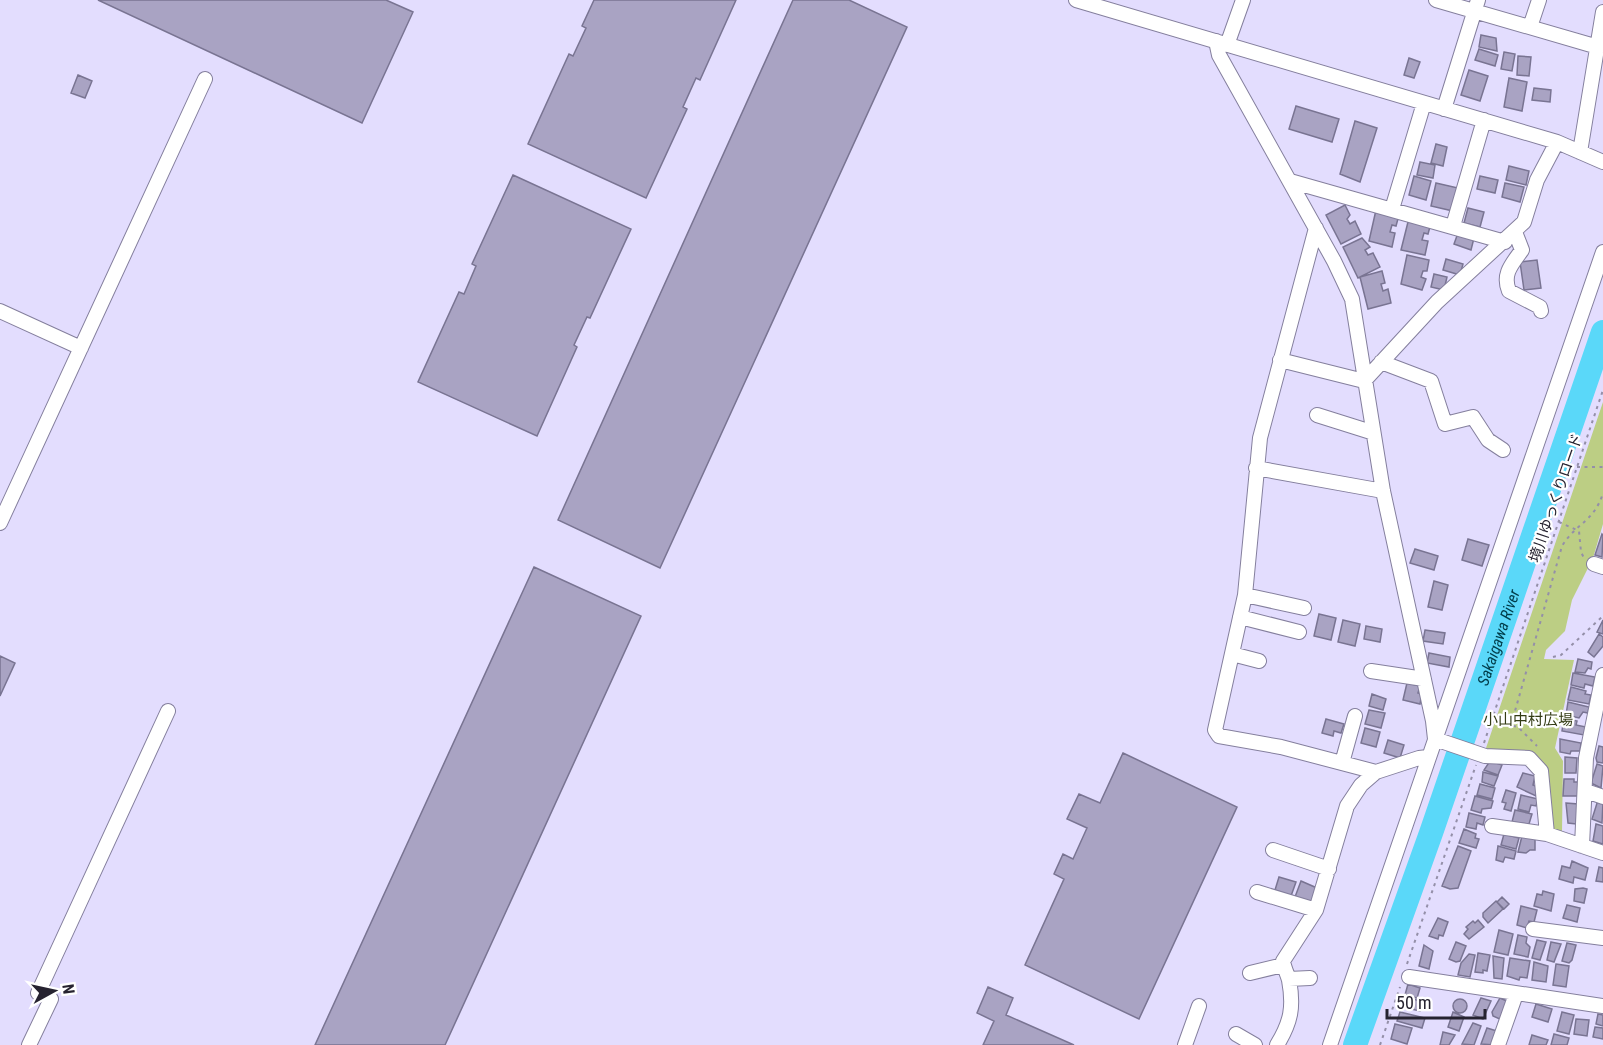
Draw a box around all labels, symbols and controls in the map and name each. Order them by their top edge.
street label: 境川ゆっくりロード [1526,431,1586,565]
water label: Sakaigawa River [1473,586,1524,688]
park label: 小山中村広場 [1483,711,1573,729]
north arrow [24,961,84,1021]
scale bar [1387,982,1484,1020]
text: N [58,983,78,995]
text: 50 m [1396,992,1431,1013]

